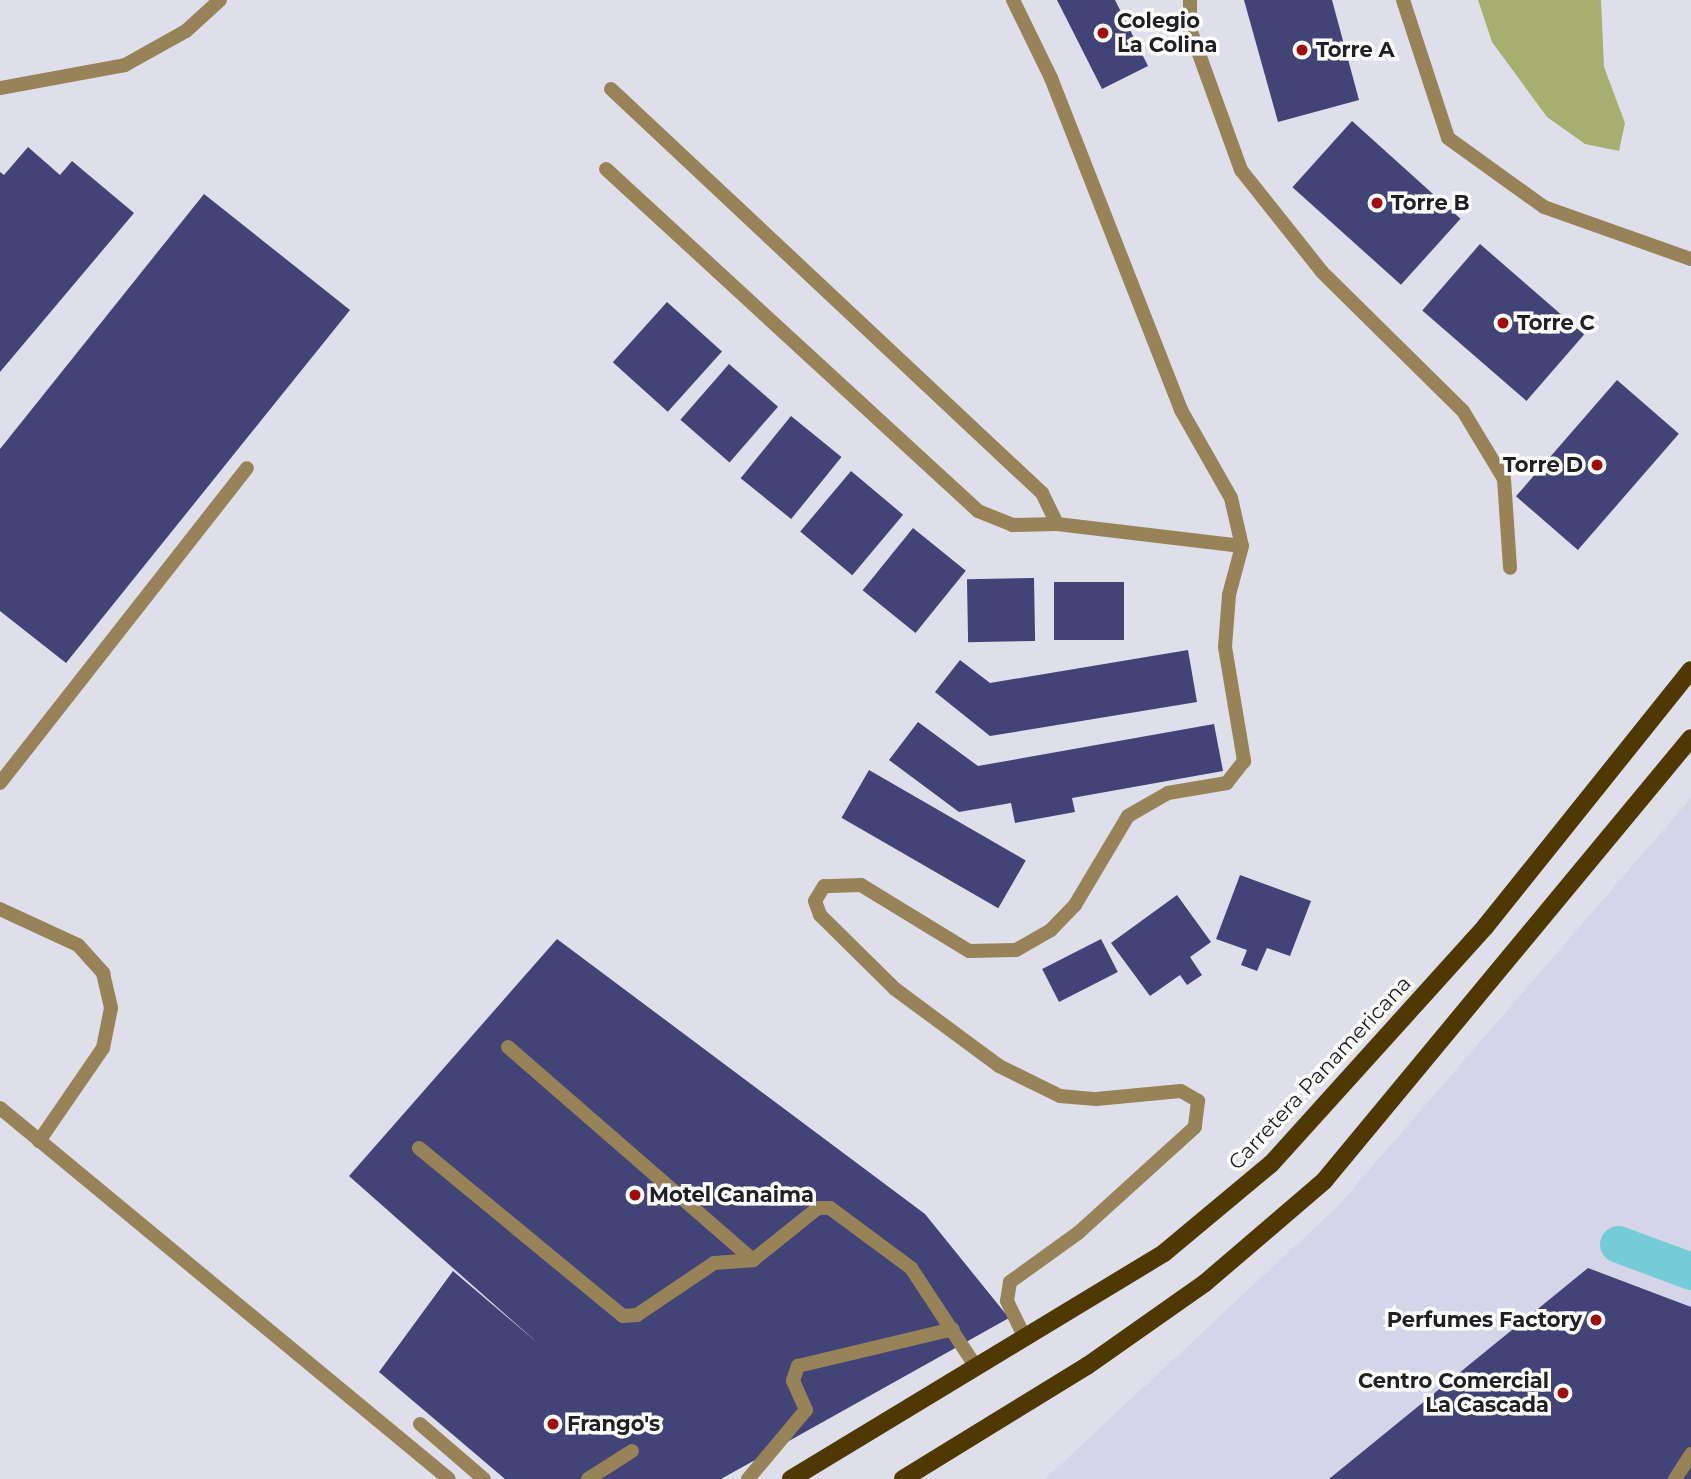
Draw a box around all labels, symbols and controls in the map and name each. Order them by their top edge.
place label: Colegio La Colina [1117,8,1217,58]
marker: Colegio La Colina [1095,25,1111,41]
place label: Torre A [1316,37,1395,63]
marker: Torre A [1294,42,1310,58]
place label: Torre B [1391,190,1470,216]
marker: Torre B [1369,195,1385,211]
place label: Torre C [1517,310,1595,336]
marker: Torre C [1495,315,1511,331]
place label: Torre D [1503,452,1583,478]
marker: Torre D [1589,457,1605,473]
street label: Carretera Panamericana [1224,971,1416,1175]
place label: Motel Canaima [649,1182,814,1208]
marker: Motel Canaima [627,1187,643,1203]
place label: Perfumes Factory [1387,1307,1582,1333]
marker: Perfumes Factory [1588,1312,1604,1328]
place label: Centro Comercial La Cascada [1358,1368,1549,1418]
marker: Centro Comercial La Cascada [1555,1385,1571,1401]
place label: Frango's [567,1411,660,1437]
marker: Frango's [545,1416,561,1432]

